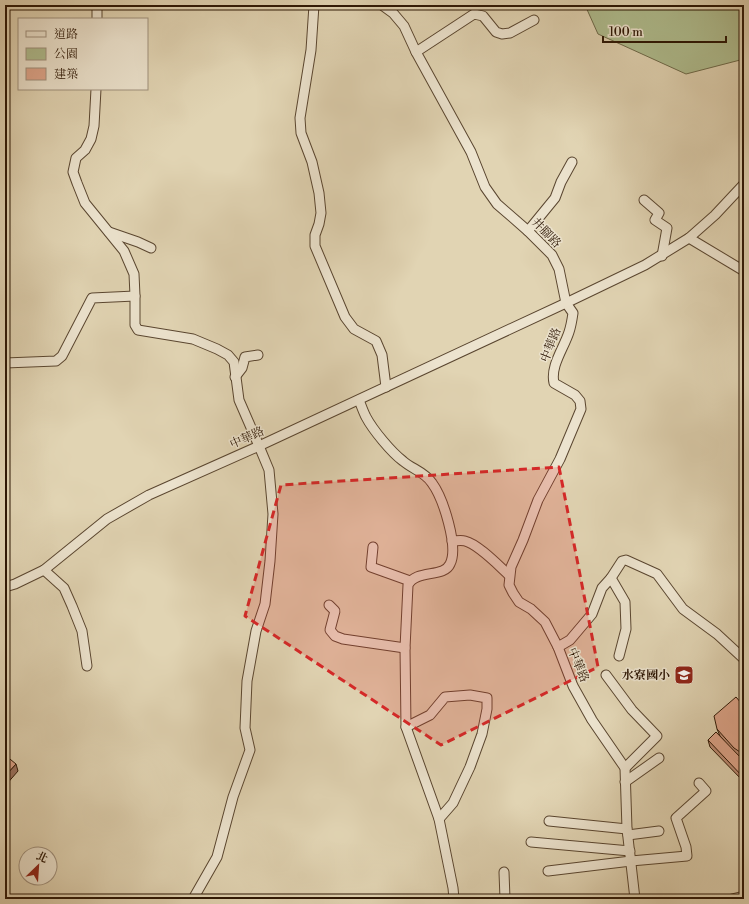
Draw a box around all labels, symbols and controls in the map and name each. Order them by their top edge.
legend [18,18,148,90]
scale bar [603,18,726,44]
text: 100 m [609,25,643,40]
text: 道路 [54,27,78,42]
text: 公園 [54,47,78,62]
text: 建築 [54,67,78,82]
street label: 井腳路 [528,215,564,251]
street label: 中華路 [538,326,564,364]
street label: 中華路 [227,424,267,452]
street label: 中華路 [564,645,592,685]
school or university icon: 水寮國小 [673,664,695,686]
place label: 水寮國小 [622,668,670,683]
north arrow [18,846,58,886]
text: 北 [34,849,50,867]

